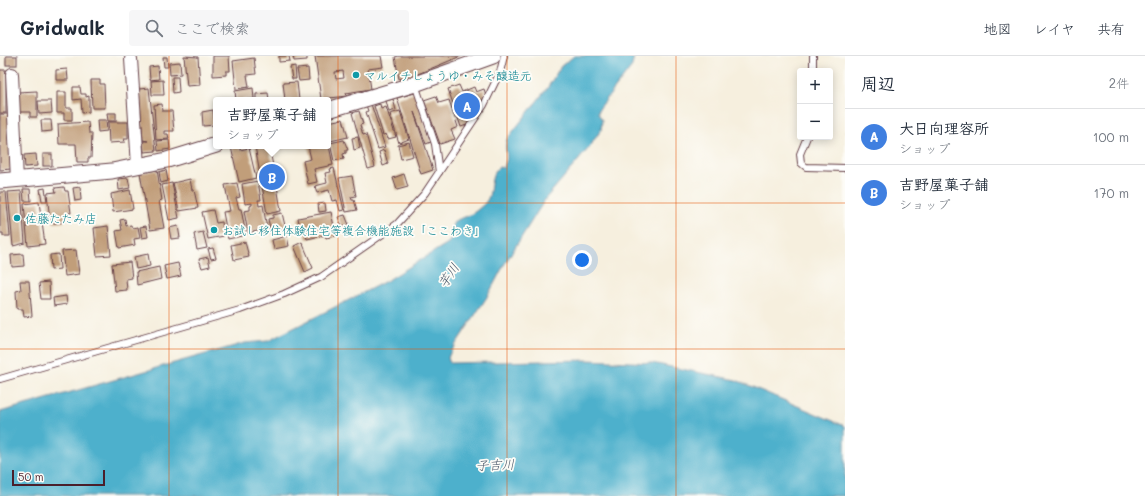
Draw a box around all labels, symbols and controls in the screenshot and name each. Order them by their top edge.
search box [129,10,409,46]
text: Gridwalk [20,15,105,40]
icon: search [143,17,165,39]
text: ここで検索 [175,18,250,38]
text: 地図 [984,19,1012,38]
text: レイヤ [1034,19,1075,38]
text: 共有 [1097,19,1125,38]
place label: マルイチしょうゆ・みそ醸造元 [364,67,532,83]
map controls [797,68,833,140]
button: + [797,68,833,104]
marker: マルイチしょうゆ・みそ醸造元 [351,70,361,80]
text: 周辺 [861,72,895,94]
text: 2件 [1109,74,1129,91]
pin: A [454,91,480,121]
popup [213,97,331,149]
text: 吉野屋菓子舗 [227,104,317,124]
button: − [797,104,833,140]
text: 大日向理容所 [899,118,989,138]
text: ショップ [227,125,278,142]
text: A [869,128,879,145]
text: 100 m [1093,128,1129,145]
text: ショップ [899,139,950,156]
pin: B [259,162,285,192]
text: 吉野屋菓子舗 [899,174,989,194]
text: B [870,184,878,201]
text: 170 m [1093,184,1129,201]
text: ショップ [899,195,950,212]
place label: 佐藤たたみ店 [25,210,97,226]
marker: 佐藤たたみ店 [12,213,22,223]
place label: お試し移住体験住宅等複合機能施設「ここわき」 [222,222,486,238]
marker: お試し移住体験住宅等複合機能施設「ここわき」 [209,225,219,235]
your location [572,250,592,270]
water label: 芋川 [434,259,462,291]
water label: 子吉川 [475,455,515,473]
scale bar [12,468,105,487]
text: 50 m [18,469,44,484]

